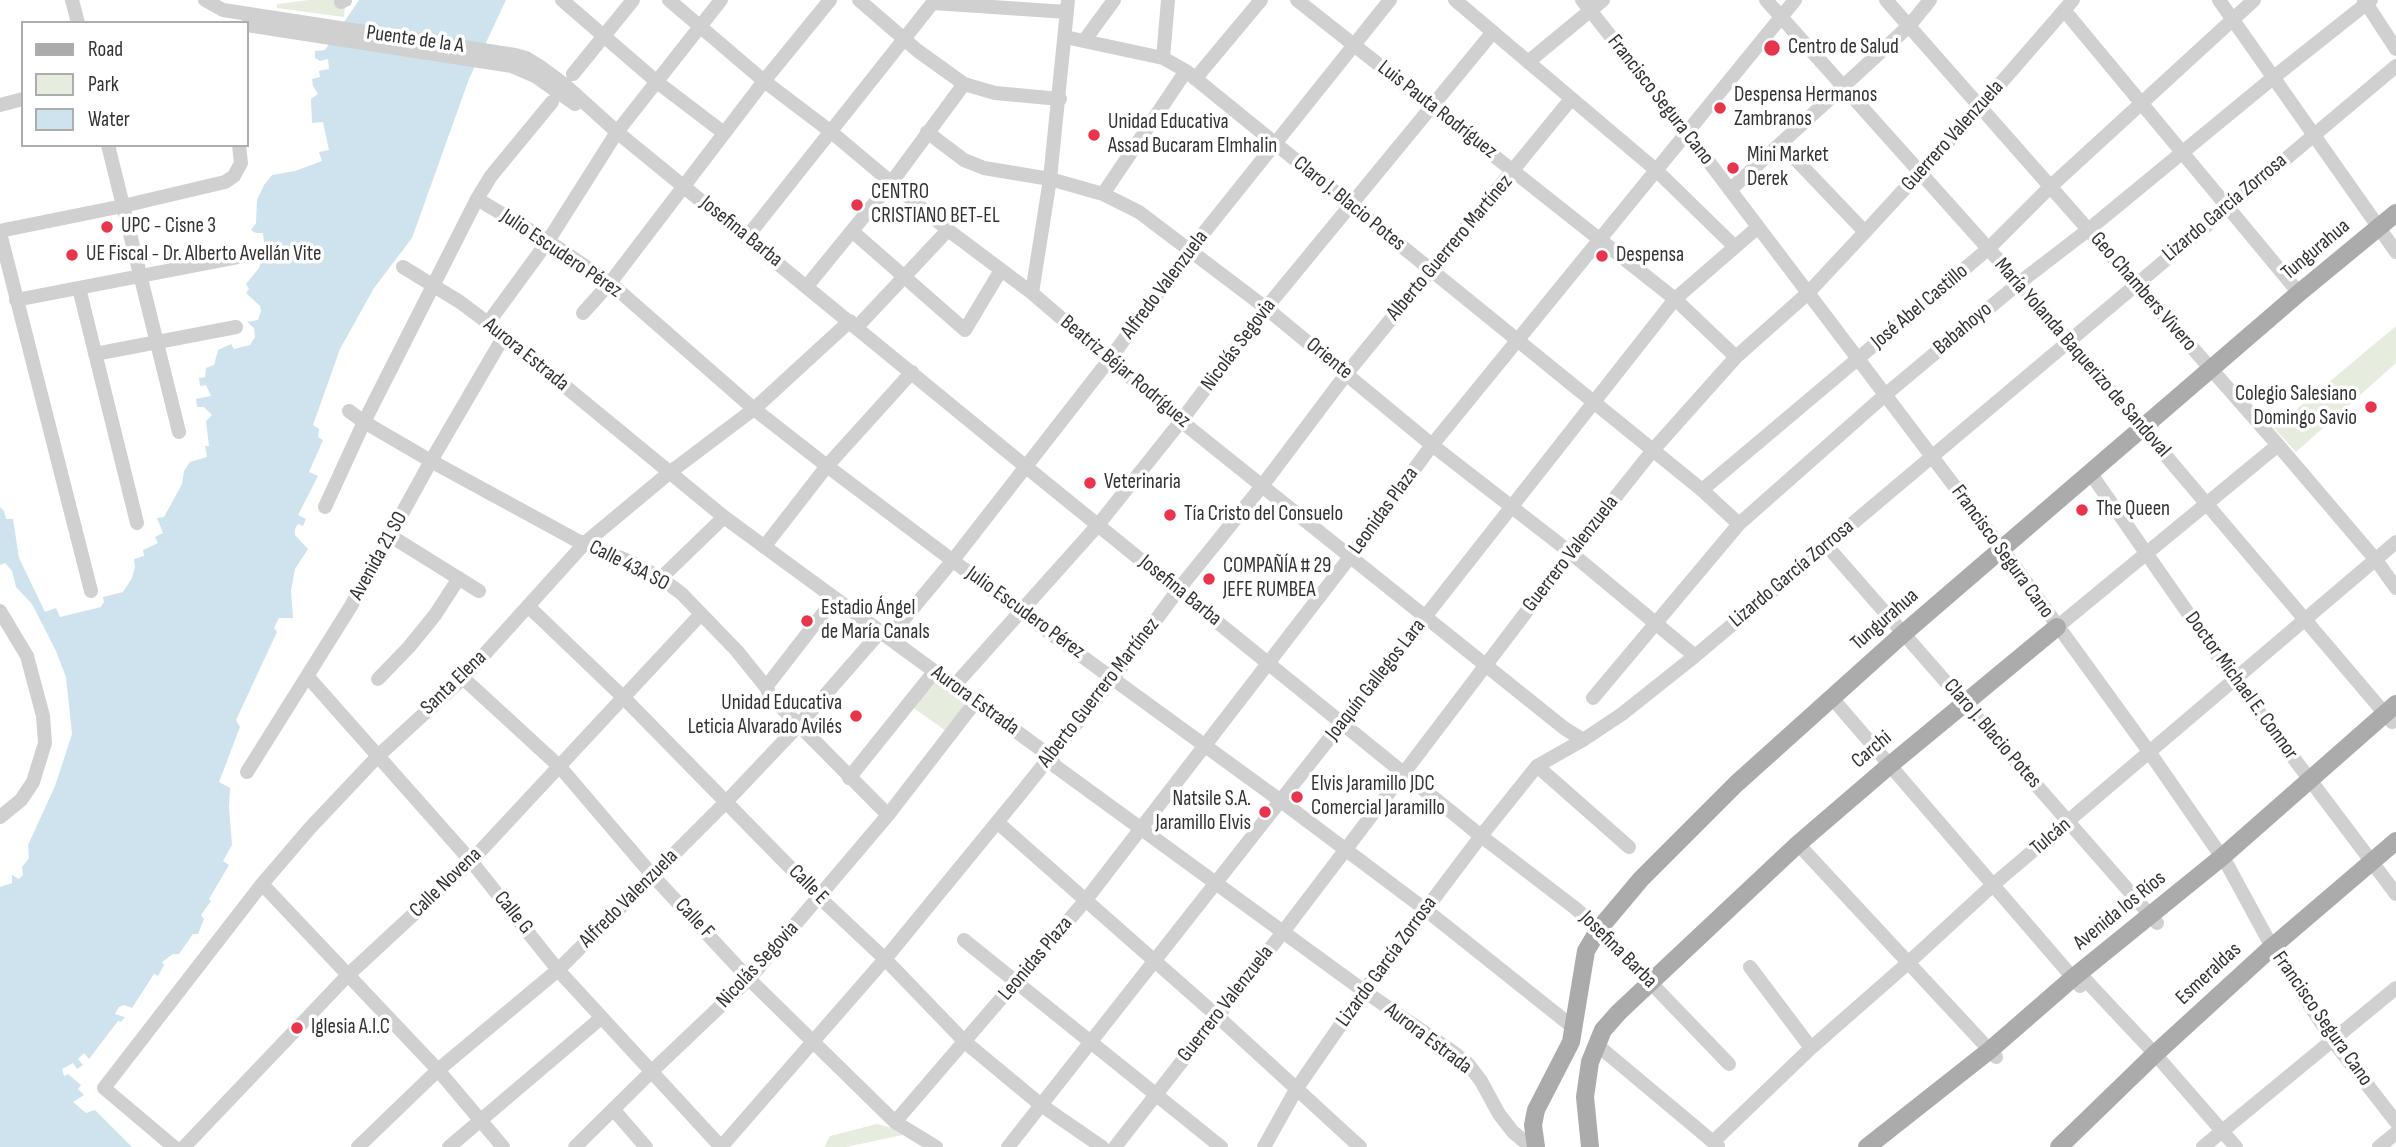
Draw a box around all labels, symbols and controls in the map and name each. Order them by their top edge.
legend [21,21,248,147]
street label: Puente de la A [365,21,465,59]
street label: Francisco Segura Cano [1601,30,1719,170]
place label: Centro de Salud [1788,35,1899,61]
text: Road [88,37,123,62]
marker: Centro de Salud [1762,38,1782,58]
street label: Luis Pauta Rodríguez [1372,56,1502,164]
text: Park [88,72,119,97]
street label: Guerrero Valenzuela [1897,75,2009,197]
place label: Despensa Hermanos Zambranos [1734,83,1877,133]
marker: Despensa Hermanos Zambranos [1712,100,1728,116]
text: Water [88,107,130,132]
place label: Unidad Educativa Assad Bucaram Elmhalin [1108,110,1277,160]
marker: Unidad Educativa Assad Bucaram Elmhalin [1086,127,1102,143]
place label: Mini Market Derek [1747,143,1829,193]
street label: Lizardo García Zorrosa [2158,149,2292,267]
street label: Claro J. Blacio Potes [1288,151,1410,257]
marker: Mini Market Derek [1725,160,1741,176]
street label: Alberto Guerrero Martínez [1382,170,1518,326]
place label: CENTRO CRISTIANO BET-EL [871,180,1000,230]
street label: Josefina Barba [695,191,787,273]
marker: CENTRO CRISTIANO BET-EL [849,197,865,213]
street label: Julio Escudero Pérez [496,204,626,304]
place label: UPC - Cisne 3 [121,214,216,240]
street label: Tungurahua [2277,214,2355,286]
marker: UPC - Cisne 3 [99,219,115,235]
street label: Alfredo Valenzuela [1116,226,1214,344]
street label: Geo Chambers Vivero [2084,227,2202,357]
place label: UE Fiscal - Dr. Alberto Avellán Vite [86,242,321,268]
place label: Despensa [1616,243,1684,269]
marker: UE Fiscal - Dr. Alberto Avellán Vite [64,247,80,263]
marker: Despensa [1594,248,1610,264]
street label: María Yolanda Baquerizo de Sandoval [1989,253,2175,463]
street label: José Abel Castillo [1867,259,1973,355]
street label: Nicolás Segovia [1196,294,1282,396]
street label: Babahoyo [1929,297,1997,361]
street label: Beatriz Béjar Rodríguez [1055,310,1195,434]
street label: Aurora Estrada [478,313,574,397]
street label: Oriente [1301,333,1357,385]
place label: Colegio Salesiano Domingo Savio [2235,382,2357,432]
marker: Colegio Salesiano Domingo Savio [2363,399,2379,415]
street label: Leonidas Plaza [1344,462,1424,560]
place label: Veterinaria [1104,470,1181,496]
marker: Veterinaria [1082,475,1098,491]
street label: Francisco Segura Cano [1945,481,2059,623]
street label: Guerrero Valenzuela [1518,491,1624,617]
place label: The Queen [2096,497,2170,523]
place label: Tía Cristo del Consuelo [1184,502,1343,528]
marker: The Queen [2074,502,2090,518]
marker: Tía Cristo del Consuelo [1162,507,1178,523]
street label: Avenida 21 SO [344,508,414,604]
street label: Lizardo García Zorrosa [1725,515,1859,633]
street label: Calle 43A SO [585,535,673,597]
street label: Josefina Barba [1134,550,1226,632]
place label: COMPAÑÍA # 29 JEFE RUMBEA [1223,554,1331,604]
street label: Julio Escudero Pérez [961,561,1089,665]
marker: COMPAÑÍA # 29 JEFE RUMBEA [1201,571,1217,587]
street label: Tungurahua [1846,584,1924,656]
place label: Estadio Ángel de María Canals [821,596,930,646]
street label: Doctor Michael E. Connor [2179,607,2303,765]
marker: Estadio Ángel de María Canals [799,613,815,629]
street label: Alberto Guerrero Martínez [1033,613,1165,773]
street label: Joaquín Gallegos Lara [1321,614,1431,746]
street label: Santa Elena [416,645,492,721]
street label: Aurora Estrada [926,661,1024,741]
street label: Claro J. Blacio Potes [1938,674,2046,794]
place label: Unidad Educativa Leticia Alvarado Avilés [688,691,842,741]
marker: Unidad Educativa Leticia Alvarado Avilés [848,708,864,724]
street label: Carchi [1847,726,1897,774]
place label: Elvis Jaramillo JDC Comercial Jaramillo [1311,772,1445,822]
place label: Natsile S.A. Jaramillo Elvis [1155,787,1251,837]
marker: Elvis Jaramillo JDC Comercial Jaramillo [1289,789,1305,805]
marker: Natsile S.A. Jaramillo Elvis [1257,804,1273,820]
street label: Tulcán [2026,813,2076,861]
street label: Calle Novena [405,843,487,923]
street label: Alfredo Valenzuela [574,844,684,954]
street label: Calle E [783,860,833,910]
street label: Avenida los Ríos [2069,866,2171,956]
street label: Calle G [488,886,538,940]
street label: Lizardo García Zorrosa [1331,892,1443,1032]
street label: Calle F [669,894,719,944]
street label: Josefina Barba [1574,906,1662,994]
street label: Leonidas Plaza [994,912,1078,1006]
street label: Nicolás Segovia [712,917,804,1013]
street label: Esmeraldas [2171,937,2247,1011]
street label: Guerrero Valenzuela [1173,941,1279,1067]
street label: Francisco Segura Cano [2266,947,2378,1091]
street label: Aurora Estrada [1379,998,1477,1080]
place label: Iglesia A.I.C [311,1015,390,1041]
marker: Iglesia A.I.C [289,1020,305,1036]

